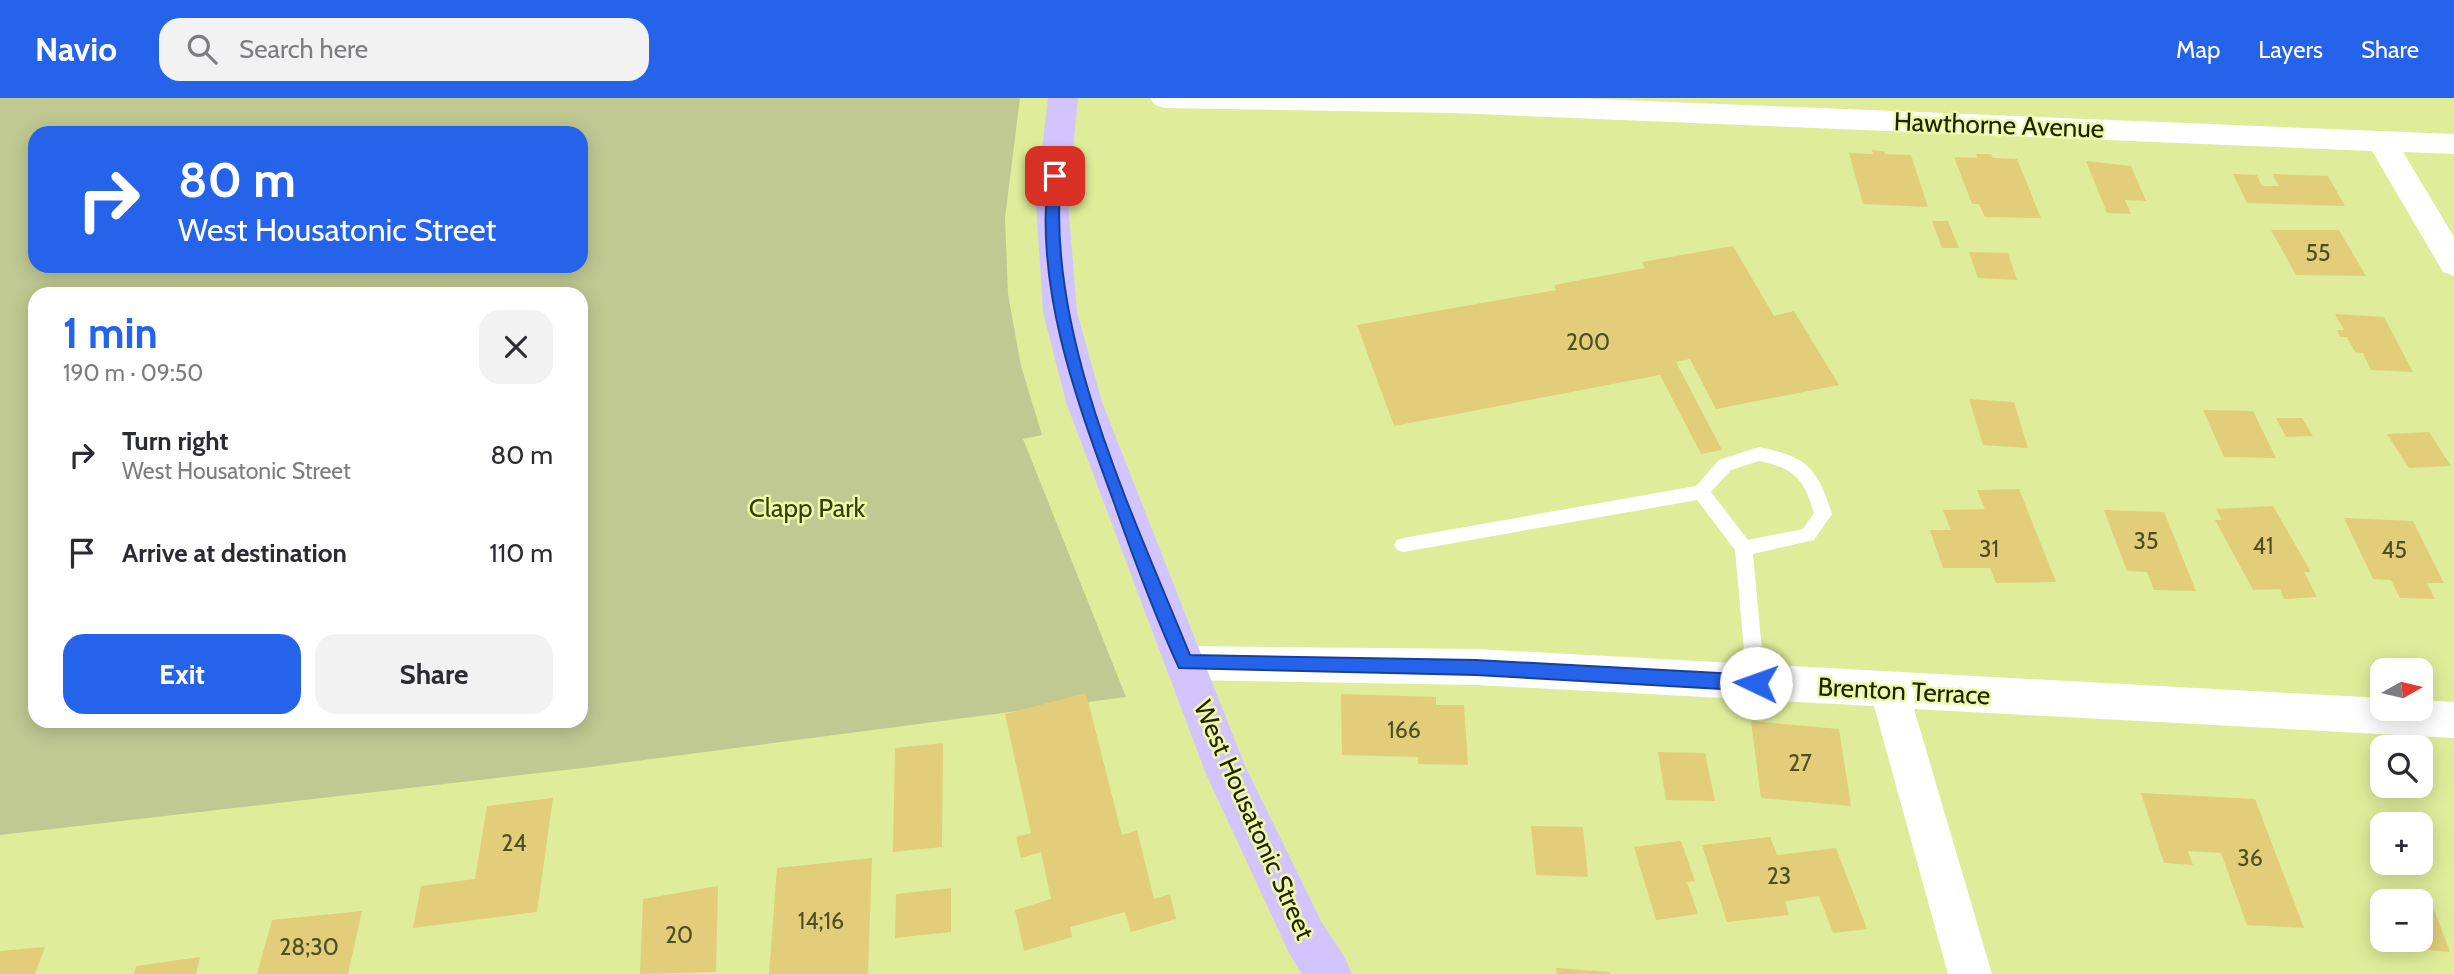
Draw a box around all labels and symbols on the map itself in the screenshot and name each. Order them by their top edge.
street label: Hawthorne Avenue [1893,105,2105,145]
pin [1025,146,1085,206]
house number: 55 [2306,239,2330,267]
house number: 200 [1566,328,1610,356]
park label: Clapp Park [749,492,865,524]
house number: 35 [2134,527,2158,555]
house number: 41 [2253,532,2273,560]
house number: 31 [1979,535,1999,563]
house number: 45 [2381,536,2407,564]
position arrow [1719,646,1793,720]
north arrow [2370,658,2432,721]
street label: Brenton Terrace [1817,670,1991,712]
street label: West Housatonic Street [1187,695,1321,945]
house number: 166 [1387,716,1421,744]
house number: 27 [1788,749,1812,777]
house number: 24 [501,829,527,857]
house number: 36 [2237,844,2263,872]
house number: 23 [1767,862,1791,890]
house number: 14;16 [798,907,844,935]
house number: 20 [665,921,693,949]
house number: 28;30 [279,933,339,961]

